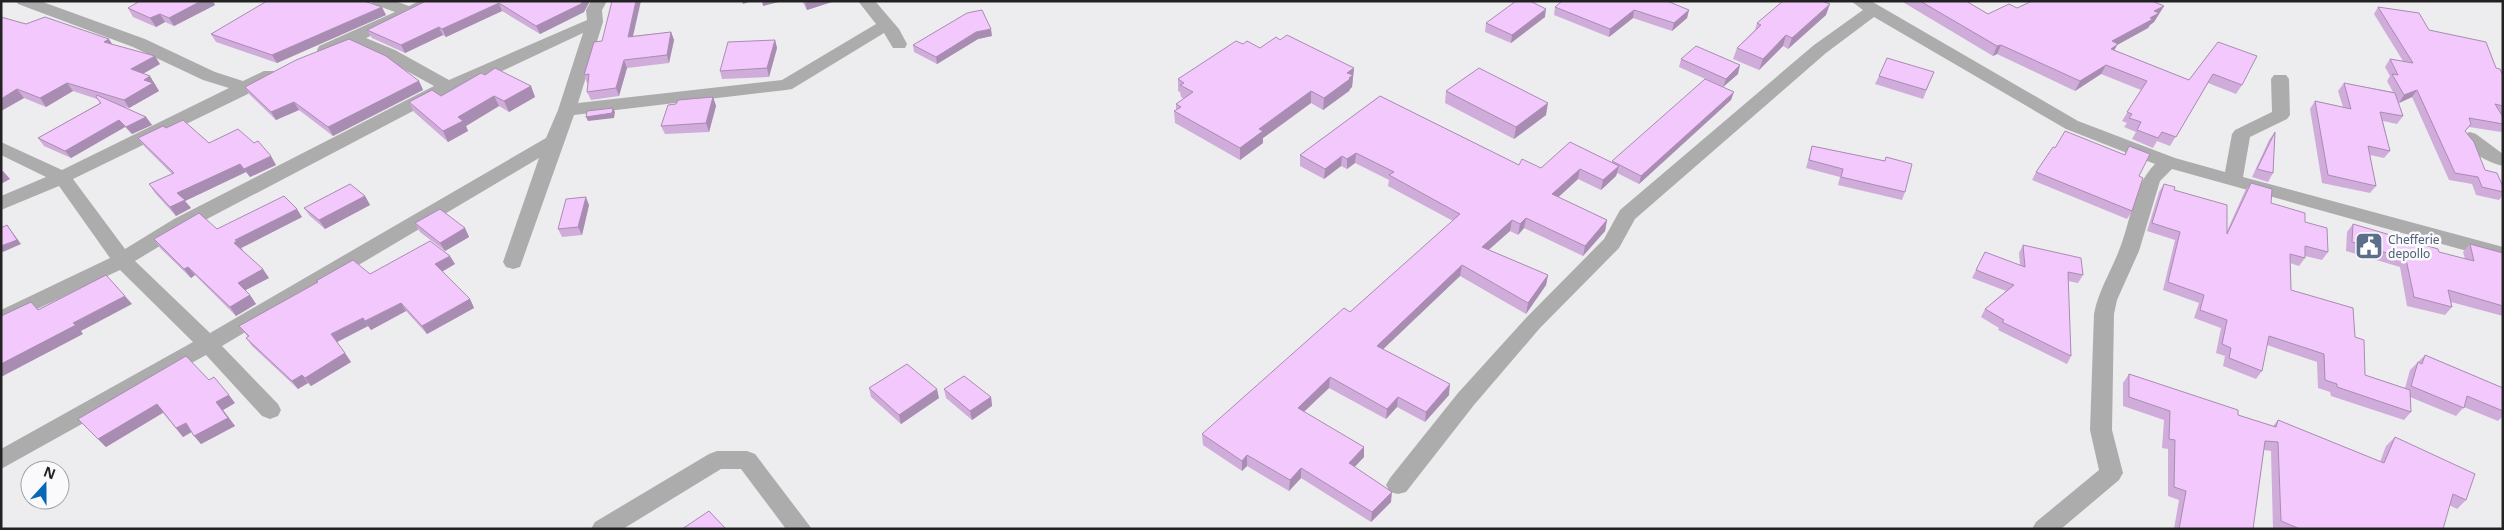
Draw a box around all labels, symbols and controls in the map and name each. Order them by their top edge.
public building icon: Chefferie depollo [2354,231,2384,261]
place label: Chefferie depollo [2388,231,2440,262]
north arrow [20,460,70,510]
text: N [41,461,59,483]

